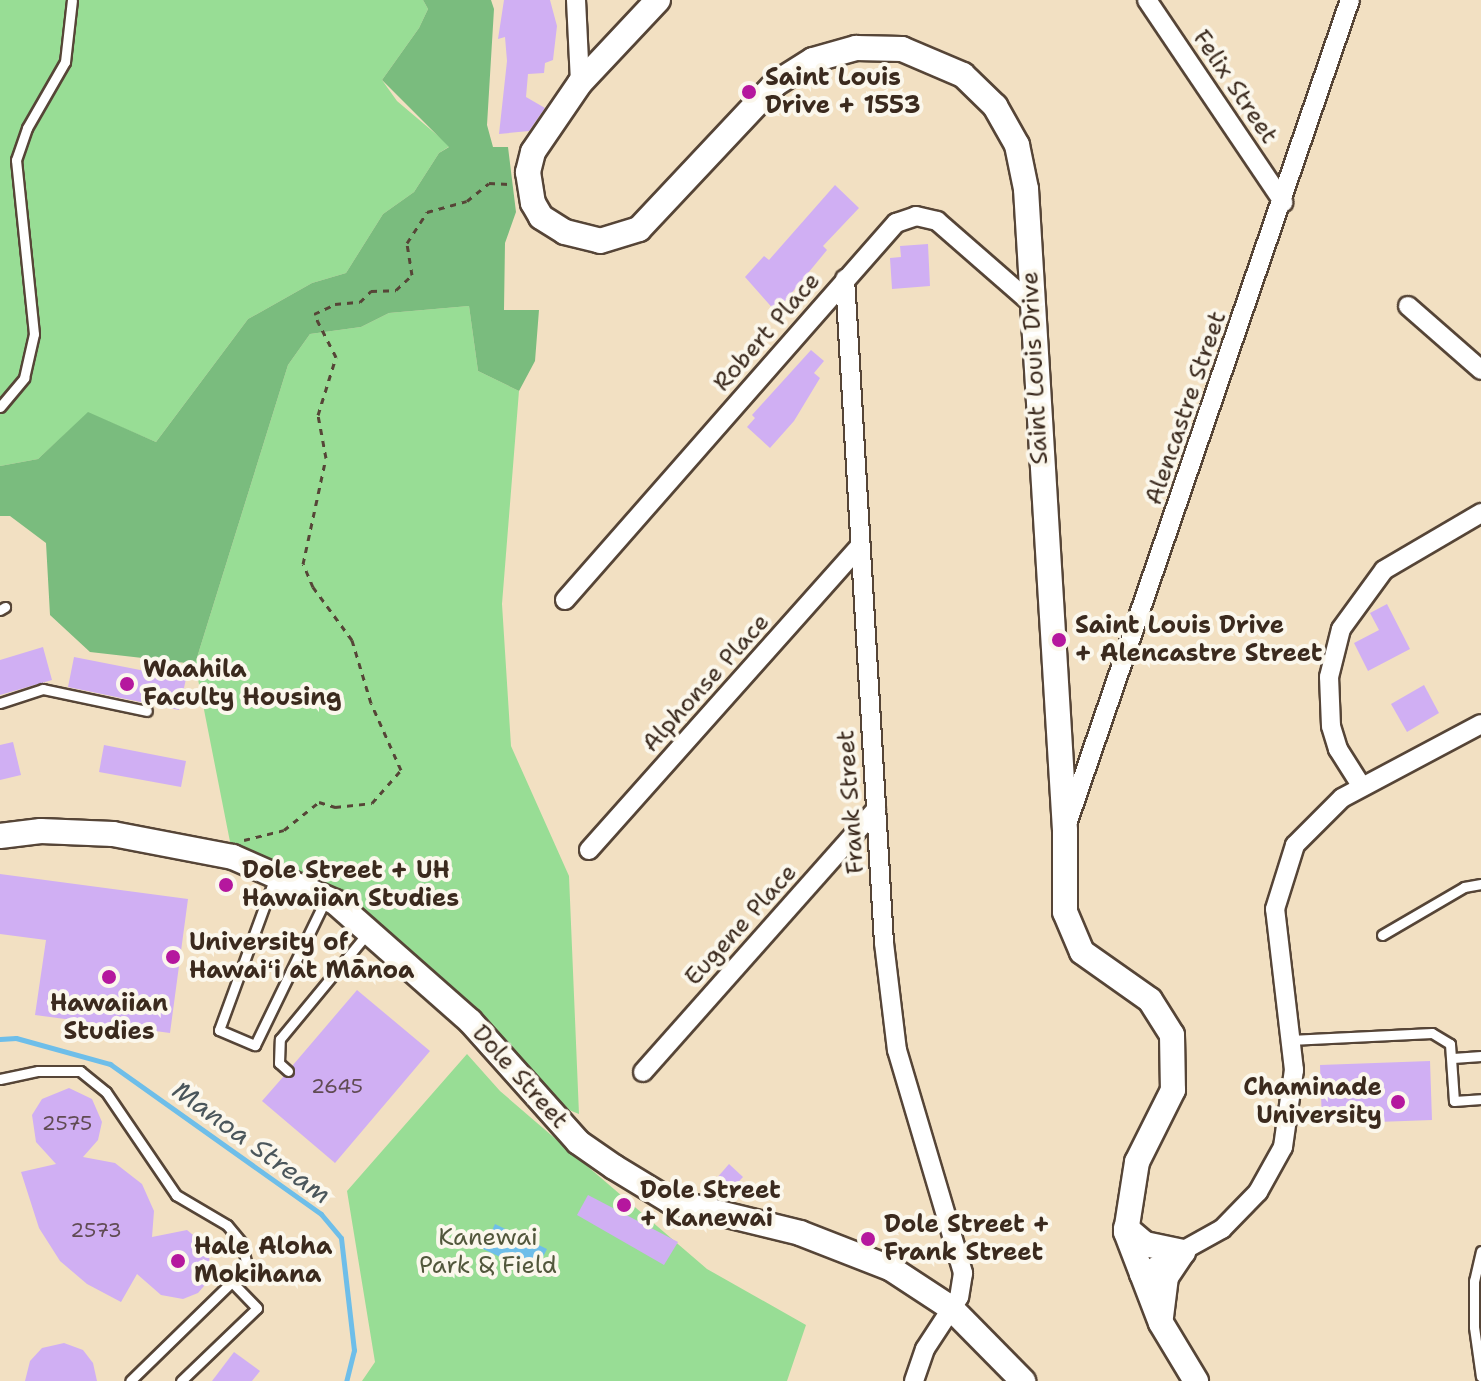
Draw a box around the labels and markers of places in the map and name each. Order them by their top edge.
place label: Saint Louis Drive + 1553 [765,64,921,120]
marker: Saint Louis Drive + 1553 [740,83,758,101]
place label: Saint Louis Drive + Alencastre Street [1075,612,1323,668]
marker: Saint Louis Drive + Alencastre Street [1050,631,1068,649]
place label: Waahila Faculty Housing [143,656,342,712]
marker: Waahila Faculty Housing [118,675,136,693]
place label: Dole Street + UH Hawaiian Studies [242,857,459,913]
marker: Dole Street + UH Hawaiian Studies [217,876,235,894]
place label: University of Hawaiʻi at Mānoa [189,929,414,985]
marker: University of Hawaiʻi at Mānoa [164,948,182,966]
marker: Hawaiian Studies [100,968,118,986]
place label: Hawaiian Studies [50,990,168,1046]
place label: Chaminade University [1243,1074,1382,1130]
marker: Chaminade University [1389,1093,1407,1111]
place label: Dole Street + Kanewai [640,1177,781,1233]
marker: Dole Street + Kanewai [615,1196,633,1214]
place label: Dole Street + Frank Street [884,1211,1050,1267]
marker: Dole Street + Frank Street [859,1230,877,1248]
place label: Hale Aloha Mokihana [194,1233,332,1289]
marker: Hale Aloha Mokihana [169,1252,187,1270]

